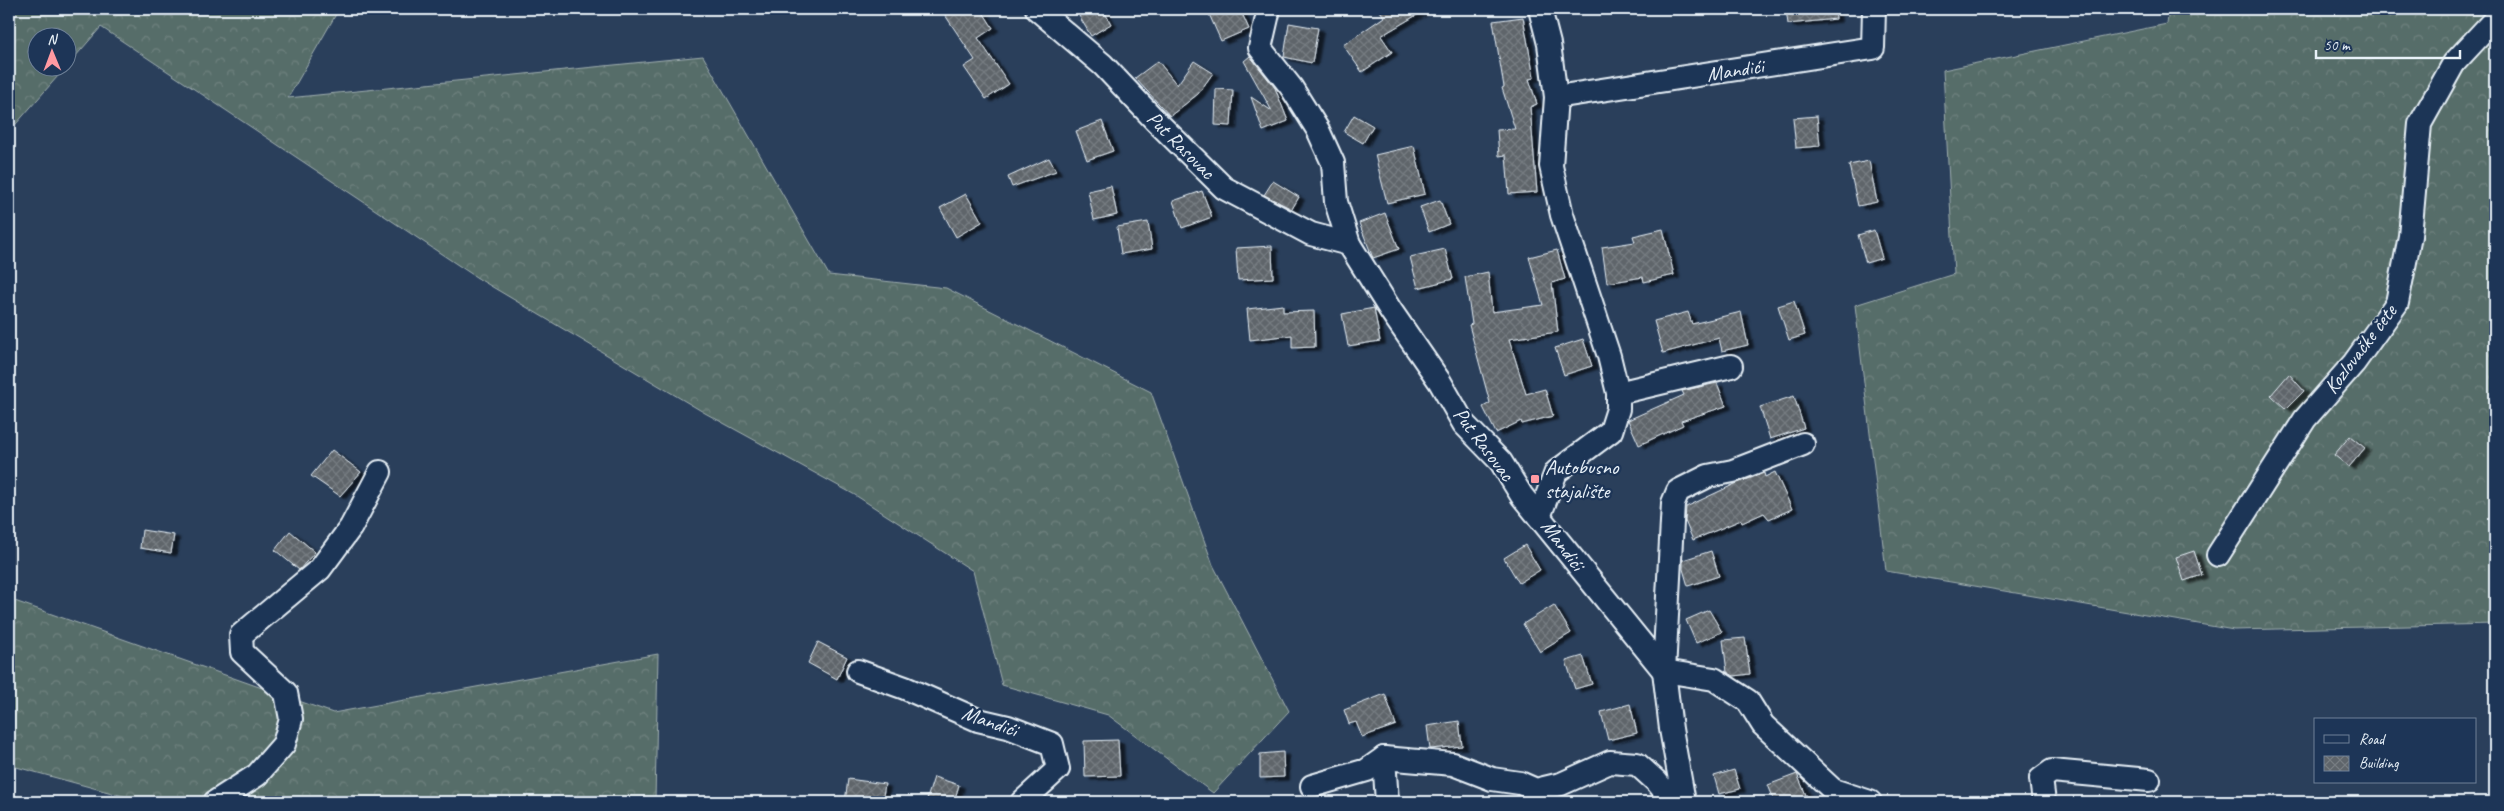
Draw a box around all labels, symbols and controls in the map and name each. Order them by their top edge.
north arrow [28,28,78,78]
scale bar [2316,28,2460,60]
text: N [47,31,59,48]
text: 50 m [2324,36,2351,55]
street label: Mandići [1705,52,1768,87]
street label: Put Rasovac [1141,105,1222,186]
street label: Kozlovačke čete [2318,298,2403,399]
street label: Put Rasovac [1448,402,1521,487]
place label: Autobusno stajalište [1545,454,1620,504]
marker: Autobusno stajalište [1529,473,1541,485]
street label: Mandići [1535,514,1592,578]
street label: Mandići [959,699,1024,744]
legend [2314,718,2476,784]
text: Road [2359,730,2386,749]
text: Building [2359,754,2399,773]

